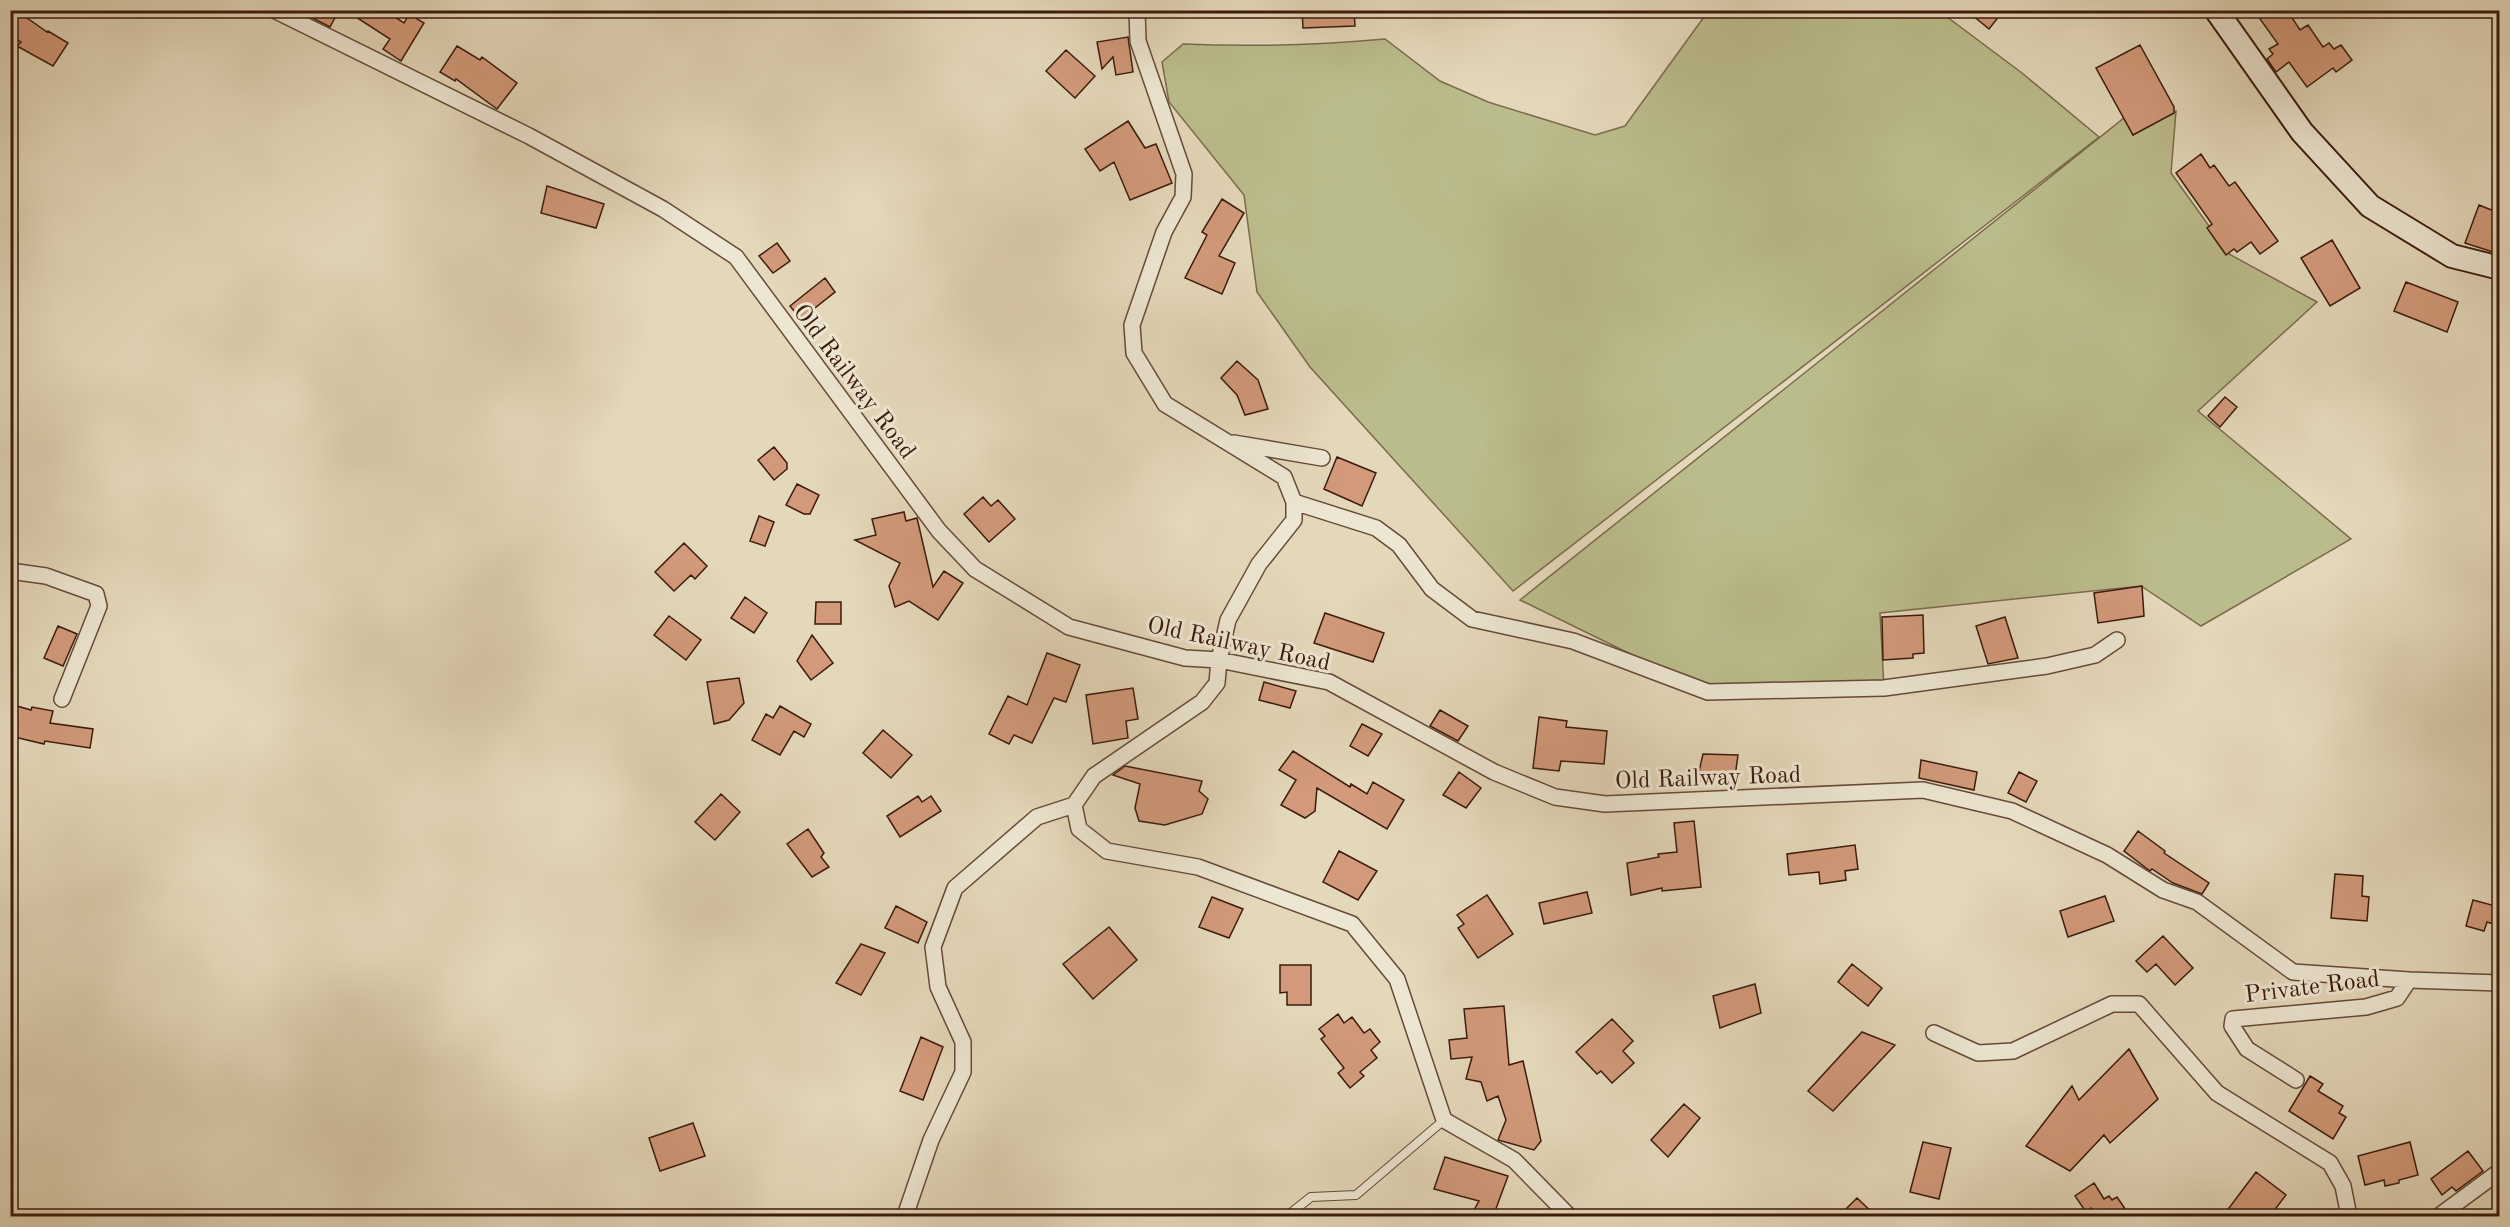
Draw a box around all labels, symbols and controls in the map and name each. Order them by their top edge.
street label: Old Railway Road [788,300,919,464]
street label: Old Railway Road [1145,614,1332,676]
street label: Old Railway Road [1614,764,1802,794]
street label: Private Road [2243,968,2381,1008]

